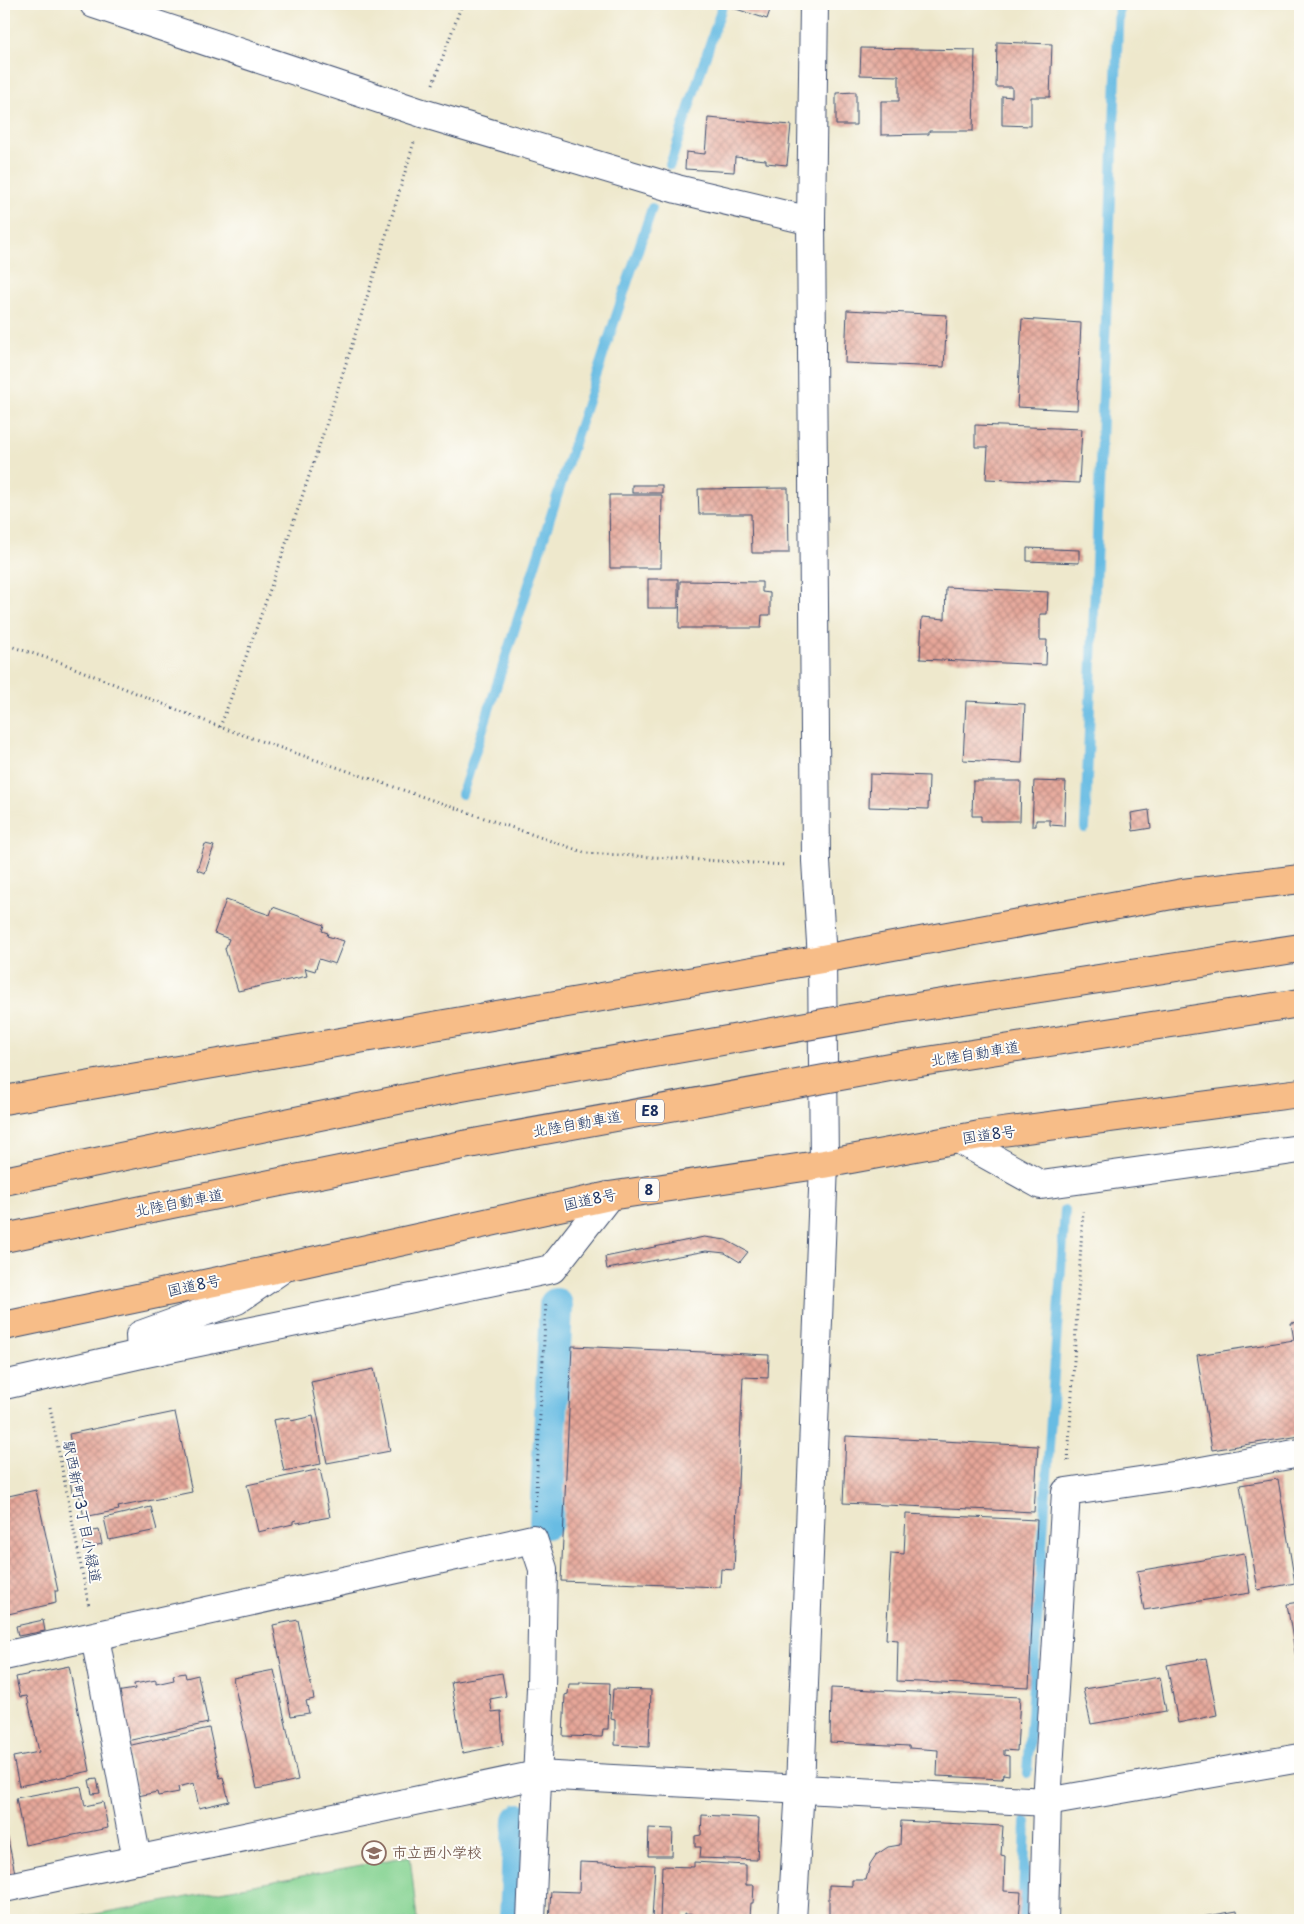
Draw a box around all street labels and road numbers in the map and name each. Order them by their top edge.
street label: 北陸自動車道 [929,1034,1021,1071]
road number: E8 [636,1100,664,1122]
street label: 北陸自動車道 [530,1103,623,1142]
street label: 国道8号 [960,1118,1017,1149]
road number: 8 [639,1178,659,1202]
street label: 北陸自動車道 [132,1182,225,1221]
street label: 国道8号 [561,1182,619,1215]
street label: 国道8号 [165,1268,223,1301]
street label: 駅西新町3丁目小緑道 [58,1438,109,1585]

